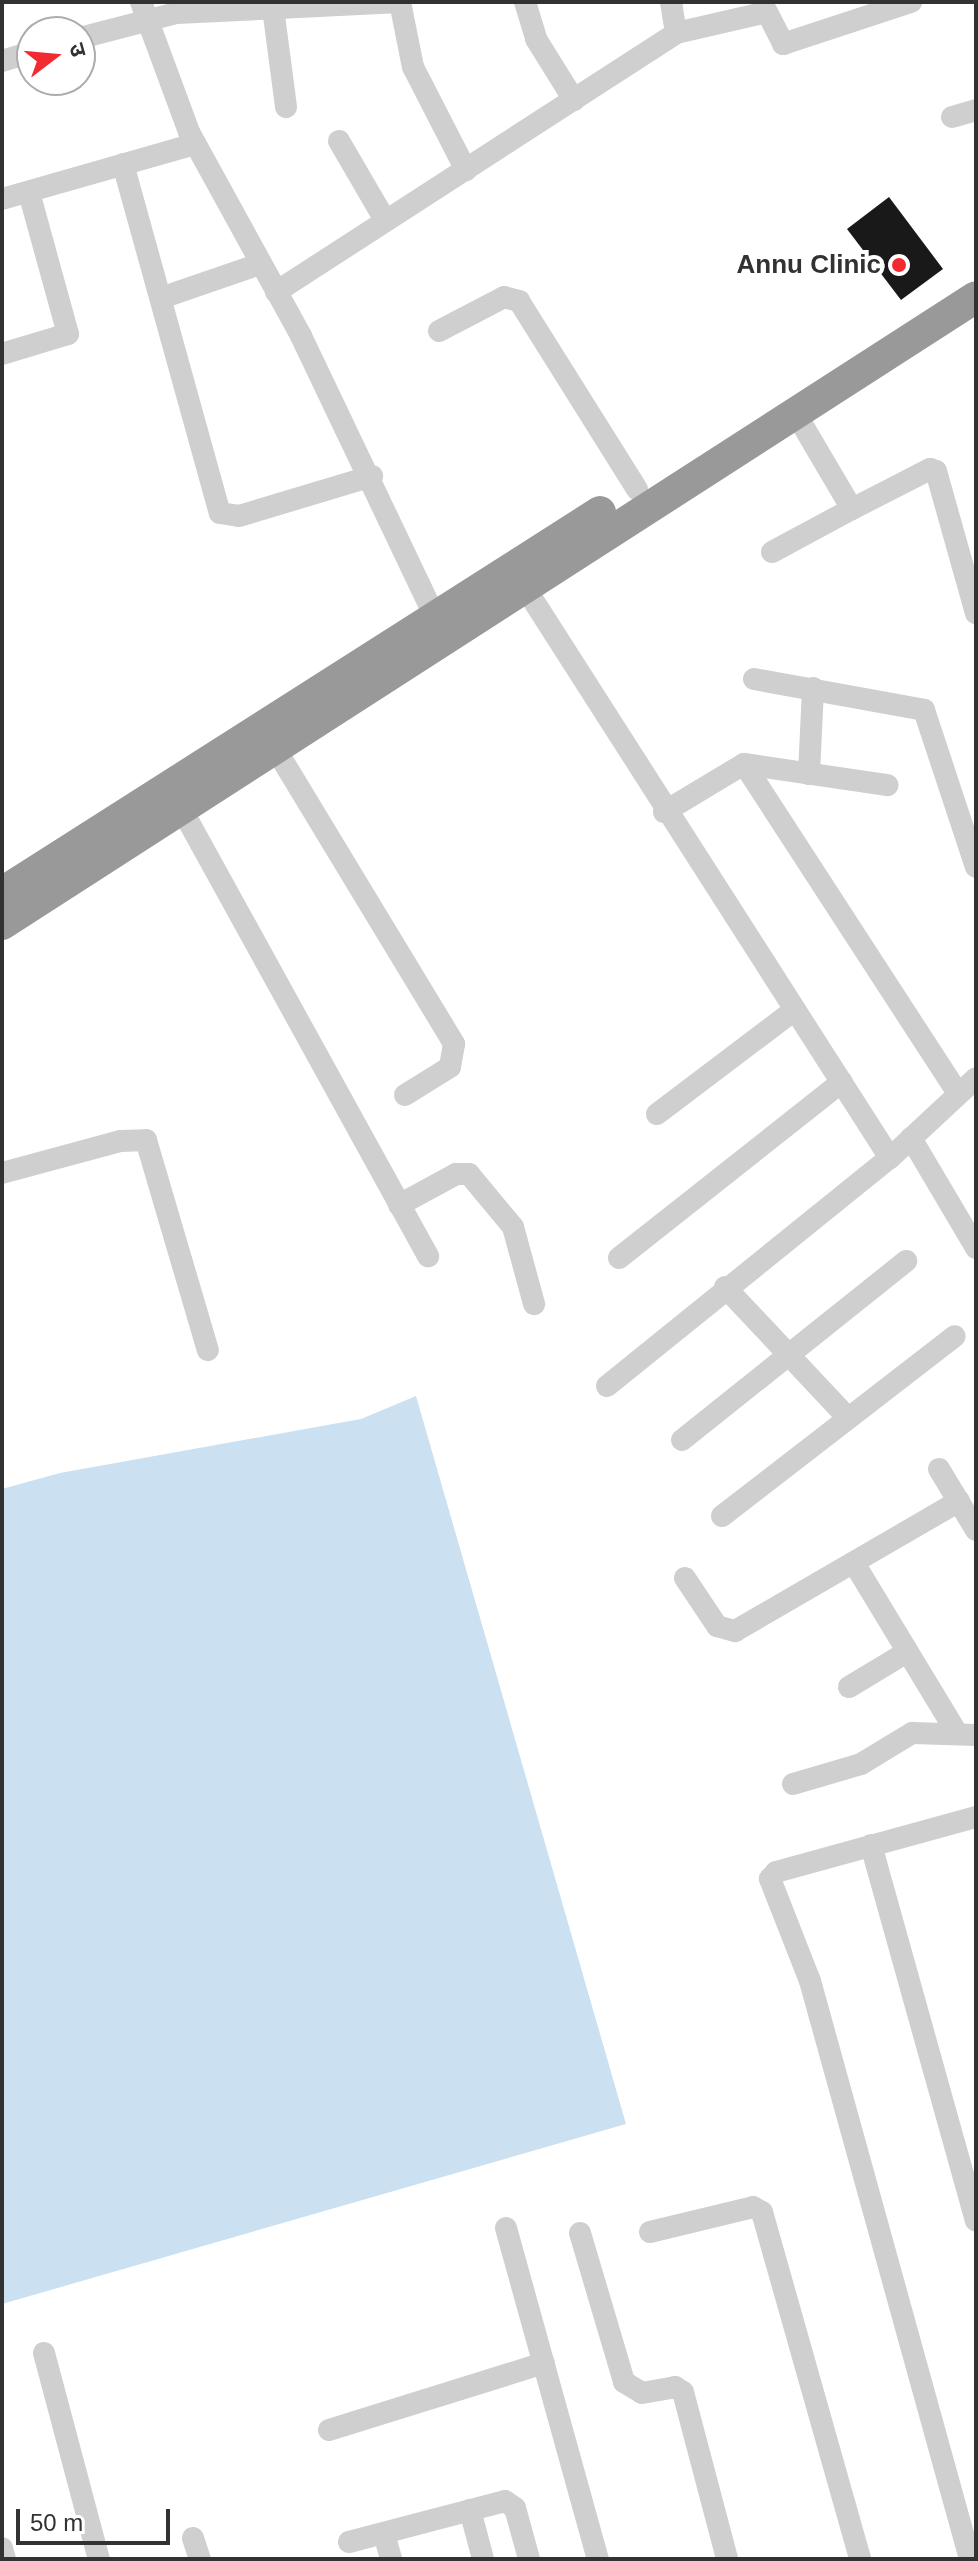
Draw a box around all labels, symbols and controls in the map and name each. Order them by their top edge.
north arrow [16,16,96,96]
text: उ [64,40,91,59]
place label: Annu Clinic [737,249,881,281]
marker: Annu Clinic [888,254,910,276]
scale bar [20,2493,174,2543]
text: 50 m [30,2509,83,2536]

